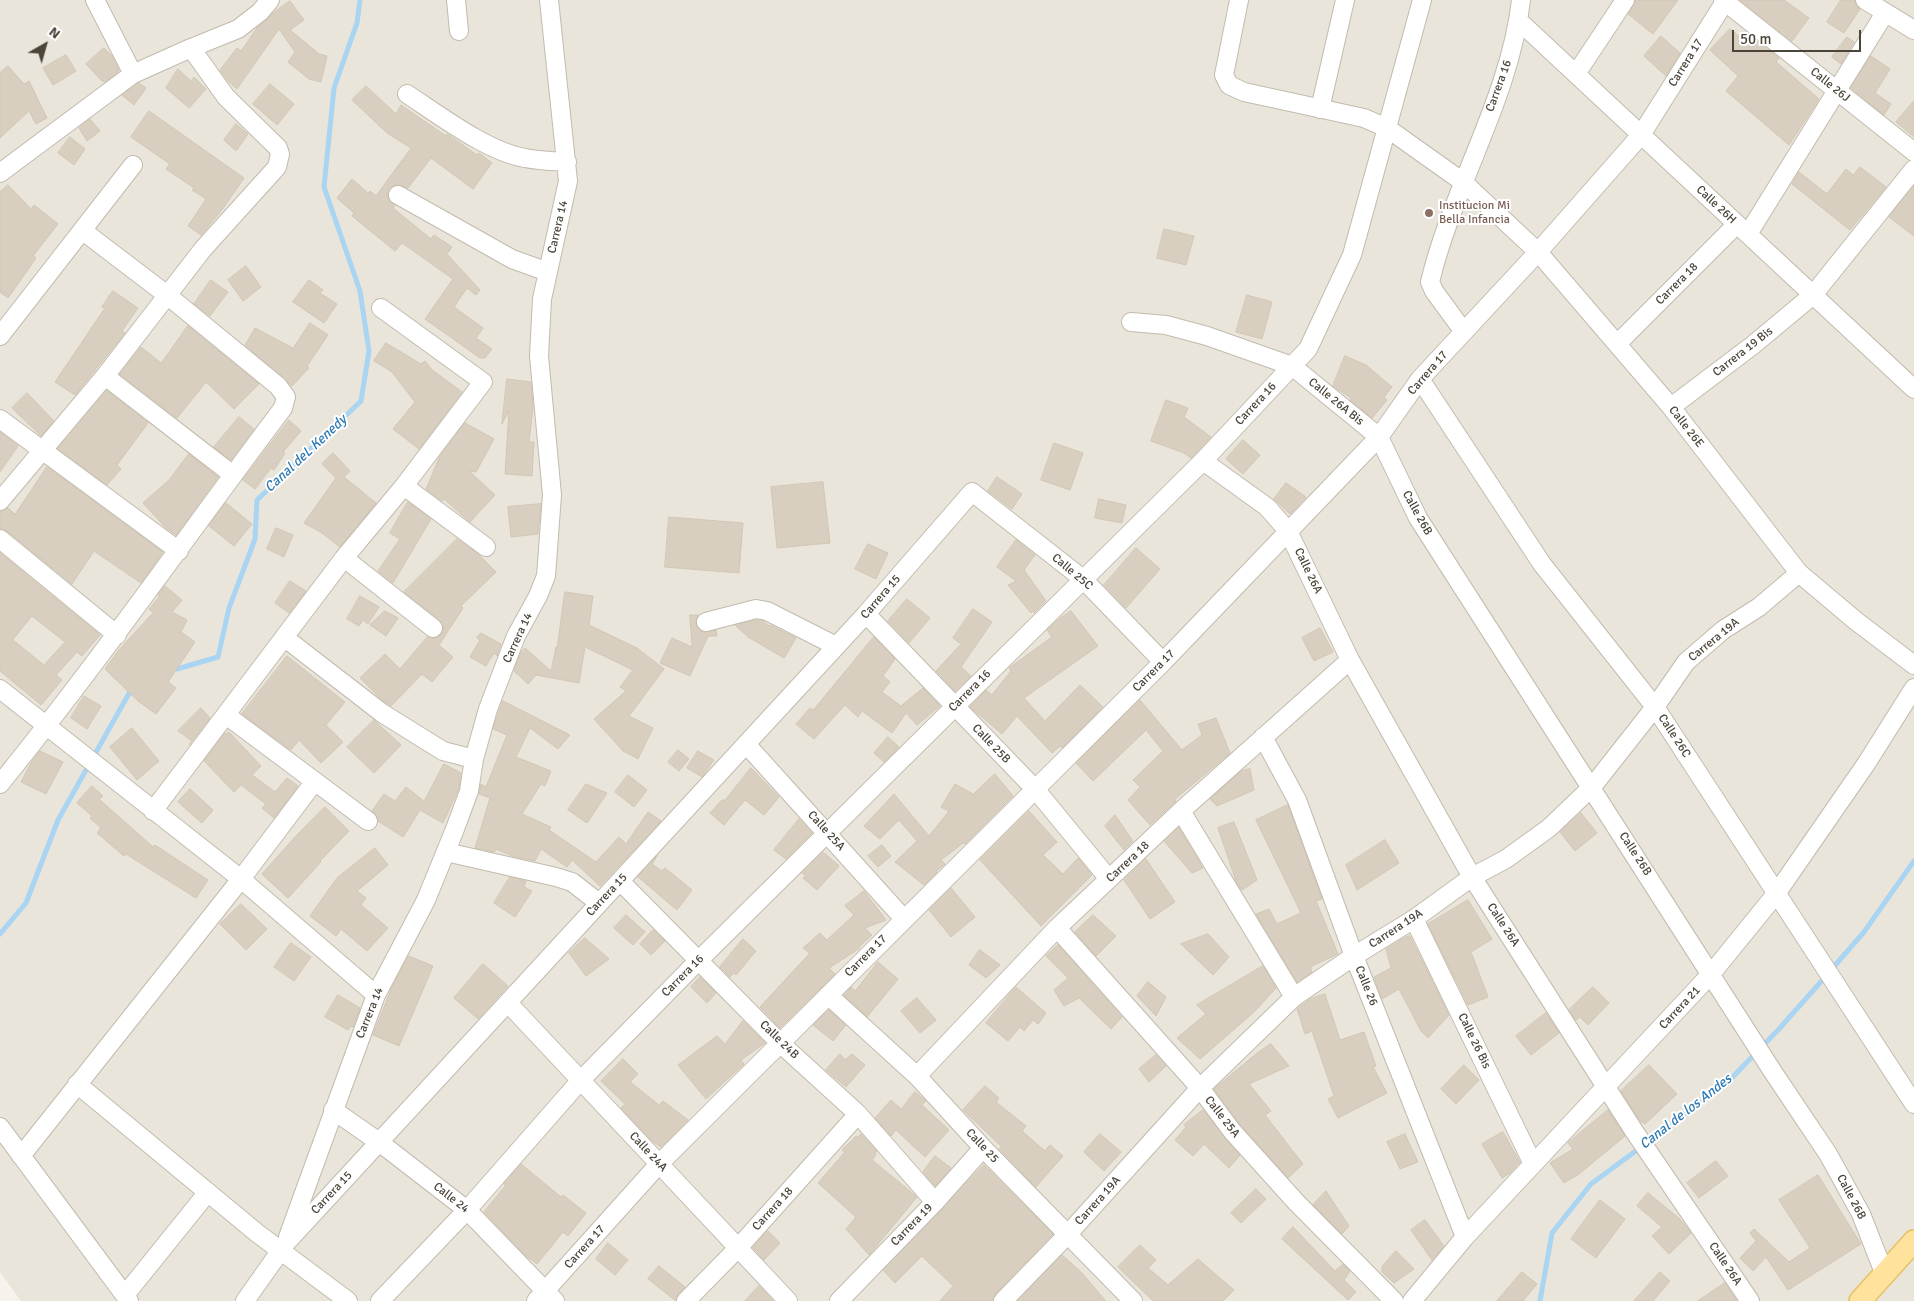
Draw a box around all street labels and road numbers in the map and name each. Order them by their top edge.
street label: Carrera 17 [1666,36,1706,90]
street label: Carrera 16 [1483,58,1515,114]
street label: Calle 26J [1807,65,1853,105]
street label: Calle 26H [1693,183,1739,227]
street label: Carrera 14 [545,199,571,255]
street label: Carrera 18 [1653,260,1701,308]
street label: Carrera 19 Bis [1710,324,1776,380]
street label: Carrera 17 [1405,348,1451,398]
street label: Calle 26A Bis [1305,375,1367,429]
street label: Carrera 16 [1232,379,1280,429]
street label: Calle 26E [1665,403,1707,451]
street label: Calle 26B [1399,488,1435,538]
street label: Calle 26A [1291,546,1325,596]
street label: Calle 25C [1049,551,1095,593]
street label: Carrera 15 [858,572,904,622]
street label: Carrera 14 [500,611,536,665]
street label: Carrera 19A [1686,615,1742,665]
street label: Carrera 17 [1130,647,1178,695]
street label: Carrera 16 [946,667,994,715]
street label: Calle 26C [1655,712,1693,760]
street label: Calle 25B [969,721,1013,767]
street label: Calle 25A [804,808,848,854]
street label: Calle 26B [1616,830,1654,878]
street label: Carrera 18 [1103,838,1153,886]
street label: Carrera 15 [583,870,631,920]
street label: Calle 26A [1484,901,1522,949]
street label: Carrera 19A [1366,906,1426,952]
street label: Carrera 17 [842,932,890,980]
street label: Carrera 16 [659,952,707,1000]
street label: Calle 26 [1352,964,1380,1008]
street label: Carrera 21 [1656,983,1704,1033]
street label: Carrera 14 [353,985,387,1041]
street label: Calle 26 Bis [1454,1011,1494,1071]
street label: Calle 24B [756,1018,802,1062]
street label: Calle 25A [1201,1093,1243,1141]
street label: Calle 25 [963,1126,1001,1166]
street label: Calle 24A [626,1129,670,1175]
street label: Carrera 15 [308,1168,356,1218]
street label: Calle 26B [1833,1172,1869,1222]
street label: Carrera 19A [1072,1173,1124,1229]
street label: Calle 24 [430,1180,472,1216]
street label: Carrera 18 [750,1184,796,1234]
street label: Carrera 19 [888,1201,936,1249]
street label: Carrera 17 [562,1222,608,1272]
street label: Calle 26A [1705,1240,1745,1288]

